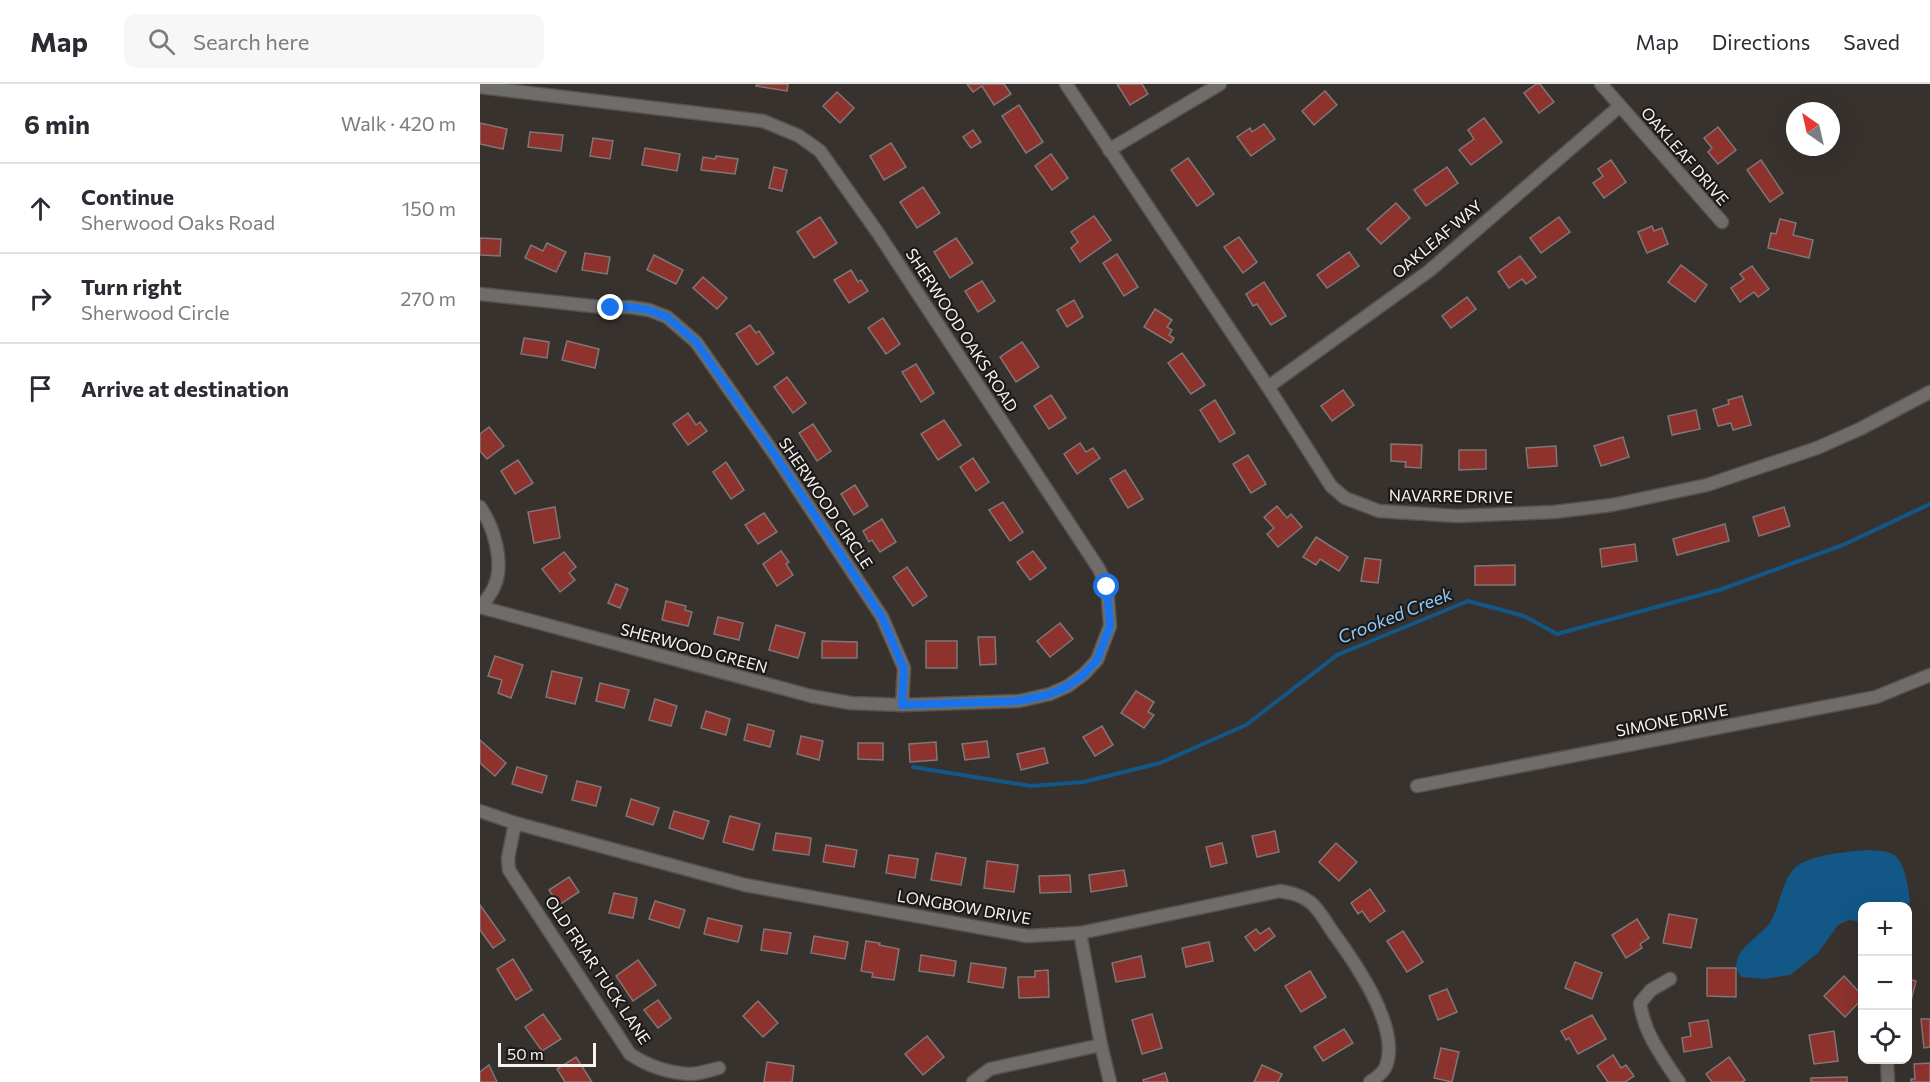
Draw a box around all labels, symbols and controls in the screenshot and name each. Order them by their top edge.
search box [124,14,544,68]
text: Map [30,24,88,58]
icon: search [145,25,178,58]
text: Search here [193,28,309,55]
text: Map [1636,29,1679,54]
text: Directions [1712,29,1810,54]
text: Saved [1843,29,1900,54]
north arrow [1786,102,1840,156]
street label: OAKLEAF DRIVE [1638,103,1733,209]
text: 6 min [24,108,90,139]
text: Walk · 420 m [341,111,456,135]
text: Continue [81,183,174,210]
icon: ahead [24,192,57,225]
street label: OAKLEAF WAY [1388,195,1486,282]
text: 150 m [402,196,456,220]
text: Sherwood Oaks Road [81,210,275,234]
street label: SHERWOOD OAKS ROAD [902,244,1022,415]
text: Turn right [81,273,182,300]
icon: right [24,282,57,315]
text: 270 m [400,286,456,310]
route end [597,294,623,320]
text: Sherwood Circle [81,300,230,324]
icon: arrive [24,372,57,405]
text: Arrive at destination [81,375,289,402]
street label: SHERWOOD CIRCLE [776,434,877,572]
street label: NAVARRE DRIVE [1389,485,1513,506]
route start [1093,573,1119,599]
water label: Crooked Creek [1334,582,1456,648]
street label: SHERWOOD GREEN [618,619,770,676]
street label: SIMONE DRIVE [1614,699,1730,740]
street label: LONGBOW DRIVE [896,885,1033,928]
street label: OLD FRIAR TUCK LANE [542,892,655,1047]
map controls [1858,902,1912,1064]
button: + [1858,902,1912,956]
button: − [1858,956,1912,1010]
button: locate [1858,1010,1912,1064]
scale bar [498,1040,596,1068]
text: 50 m [507,1044,544,1063]

